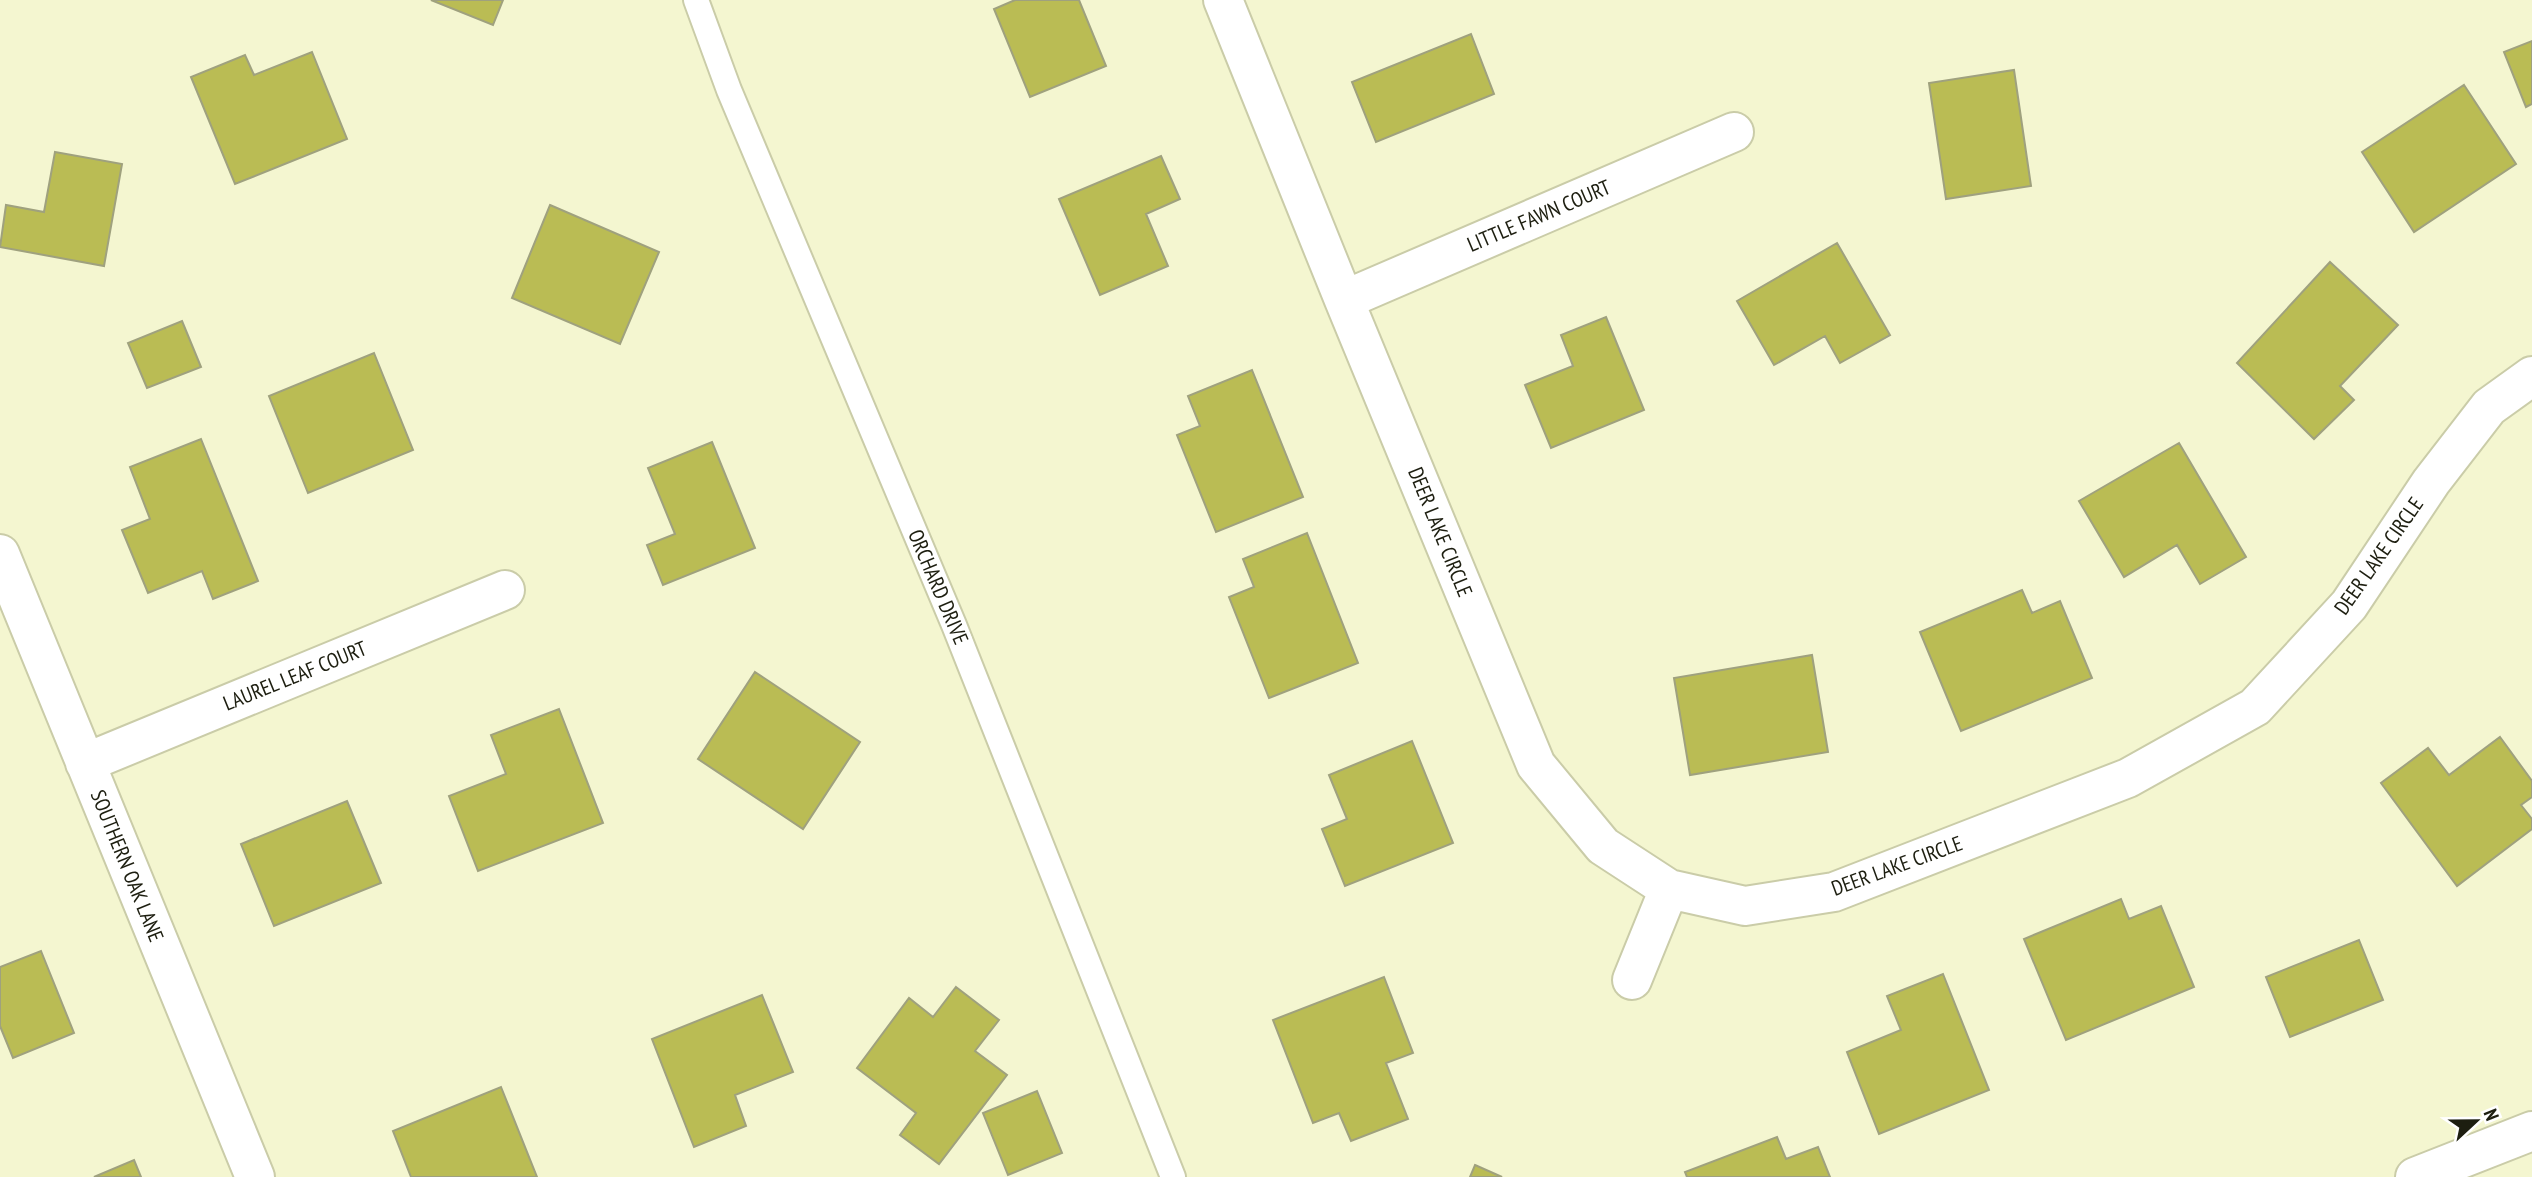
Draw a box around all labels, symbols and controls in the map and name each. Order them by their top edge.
street label: LITTLE FAWN COURT [1463,173,1615,258]
street label: DEER LAKE CIRCLE [1402,463,1479,601]
street label: DEER LAKE CIRCLE [2328,492,2429,620]
street label: ORCHARD DRIVE [902,525,975,648]
street label: LAUREL LEAF COURT [219,634,371,717]
street label: SOUTHERN OAK LANE [85,786,170,946]
street label: DEER LAKE CIRCLE [1828,829,1966,902]
north arrow [2441,1086,2511,1156]
text: N [2479,1105,2505,1124]

